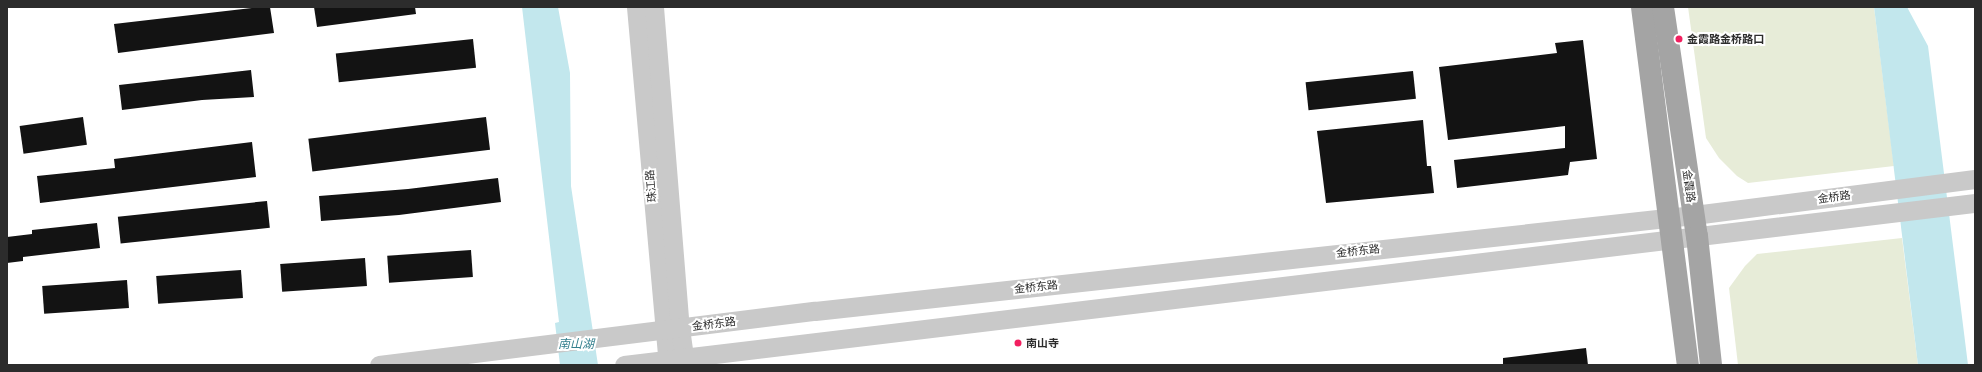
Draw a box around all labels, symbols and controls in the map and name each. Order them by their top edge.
place label: 金霞路金桥路口 [1687,32,1764,46]
marker: 金霞路金桥路口 [1674,34,1684,44]
street label: 珠江路 [643,169,659,203]
street label: 金霞路 [1680,169,1698,203]
street label: 金桥路 [1817,188,1851,206]
street label: 金桥东路 [1335,242,1381,260]
street label: 金桥东路 [1013,278,1059,296]
street label: 金桥东路 [691,315,737,333]
place label: 南山寺 [1026,336,1059,350]
water label: 南山湖 [558,337,594,351]
marker: 南山寺 [1013,338,1023,348]

